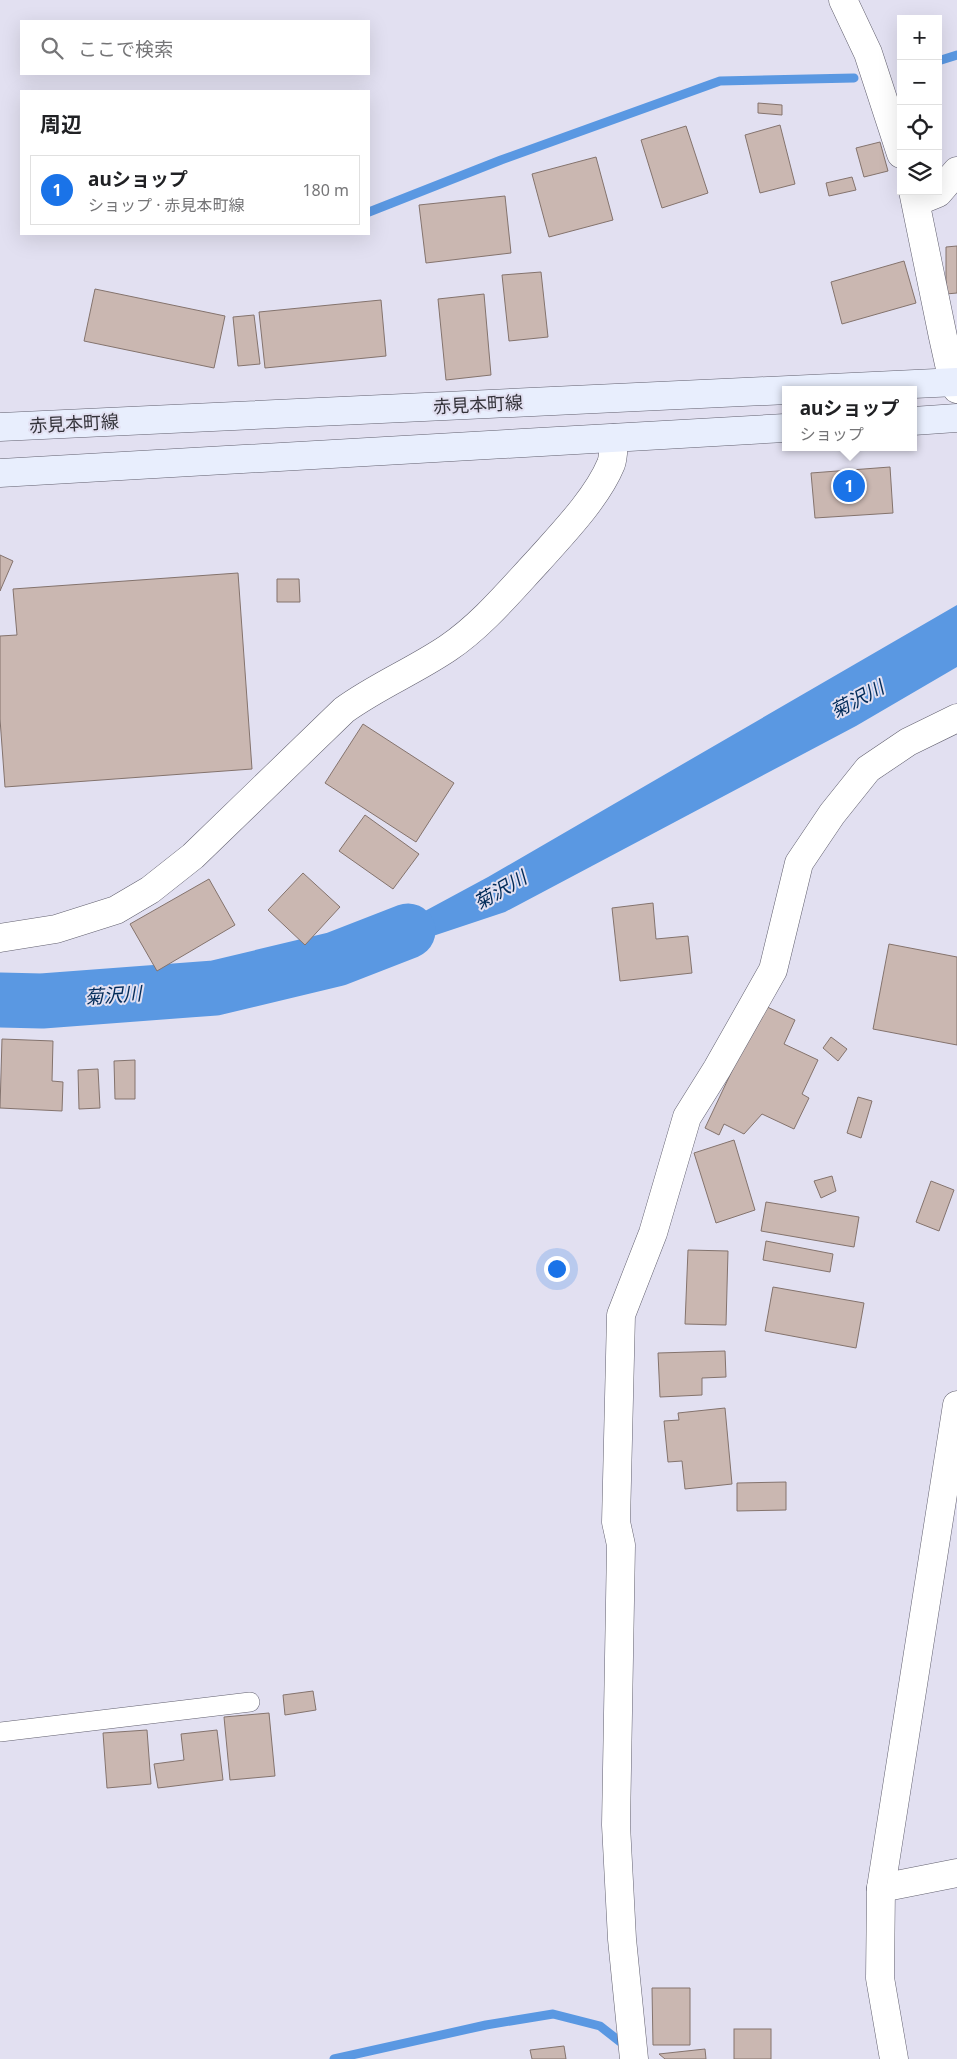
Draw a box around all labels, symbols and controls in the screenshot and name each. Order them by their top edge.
map controls [897,15,942,195]
button: + [897,15,942,60]
search box [20,20,370,75]
icon: search [38,34,66,62]
text: ここで検索 [78,36,173,62]
button: − [897,60,942,105]
button: locate [897,105,942,150]
text: 周辺 [40,110,82,138]
button: layers [897,150,942,195]
text: auショップ [88,166,188,192]
text: 1 [52,179,62,201]
text: 180 m [302,179,349,201]
text: ショップ · 赤見本町線 [88,194,245,216]
popup [782,386,917,451]
street label: 赤見本町線 [432,390,524,418]
text: auショップ [800,395,899,421]
street label: 赤見本町線 [28,409,120,437]
text: ショップ [800,423,864,445]
pin: 1 [833,467,865,505]
water label: 菊沢川 [826,673,890,724]
water label: 菊沢川 [469,863,533,916]
water label: 菊沢川 [84,980,144,1010]
your location [544,1256,570,1282]

